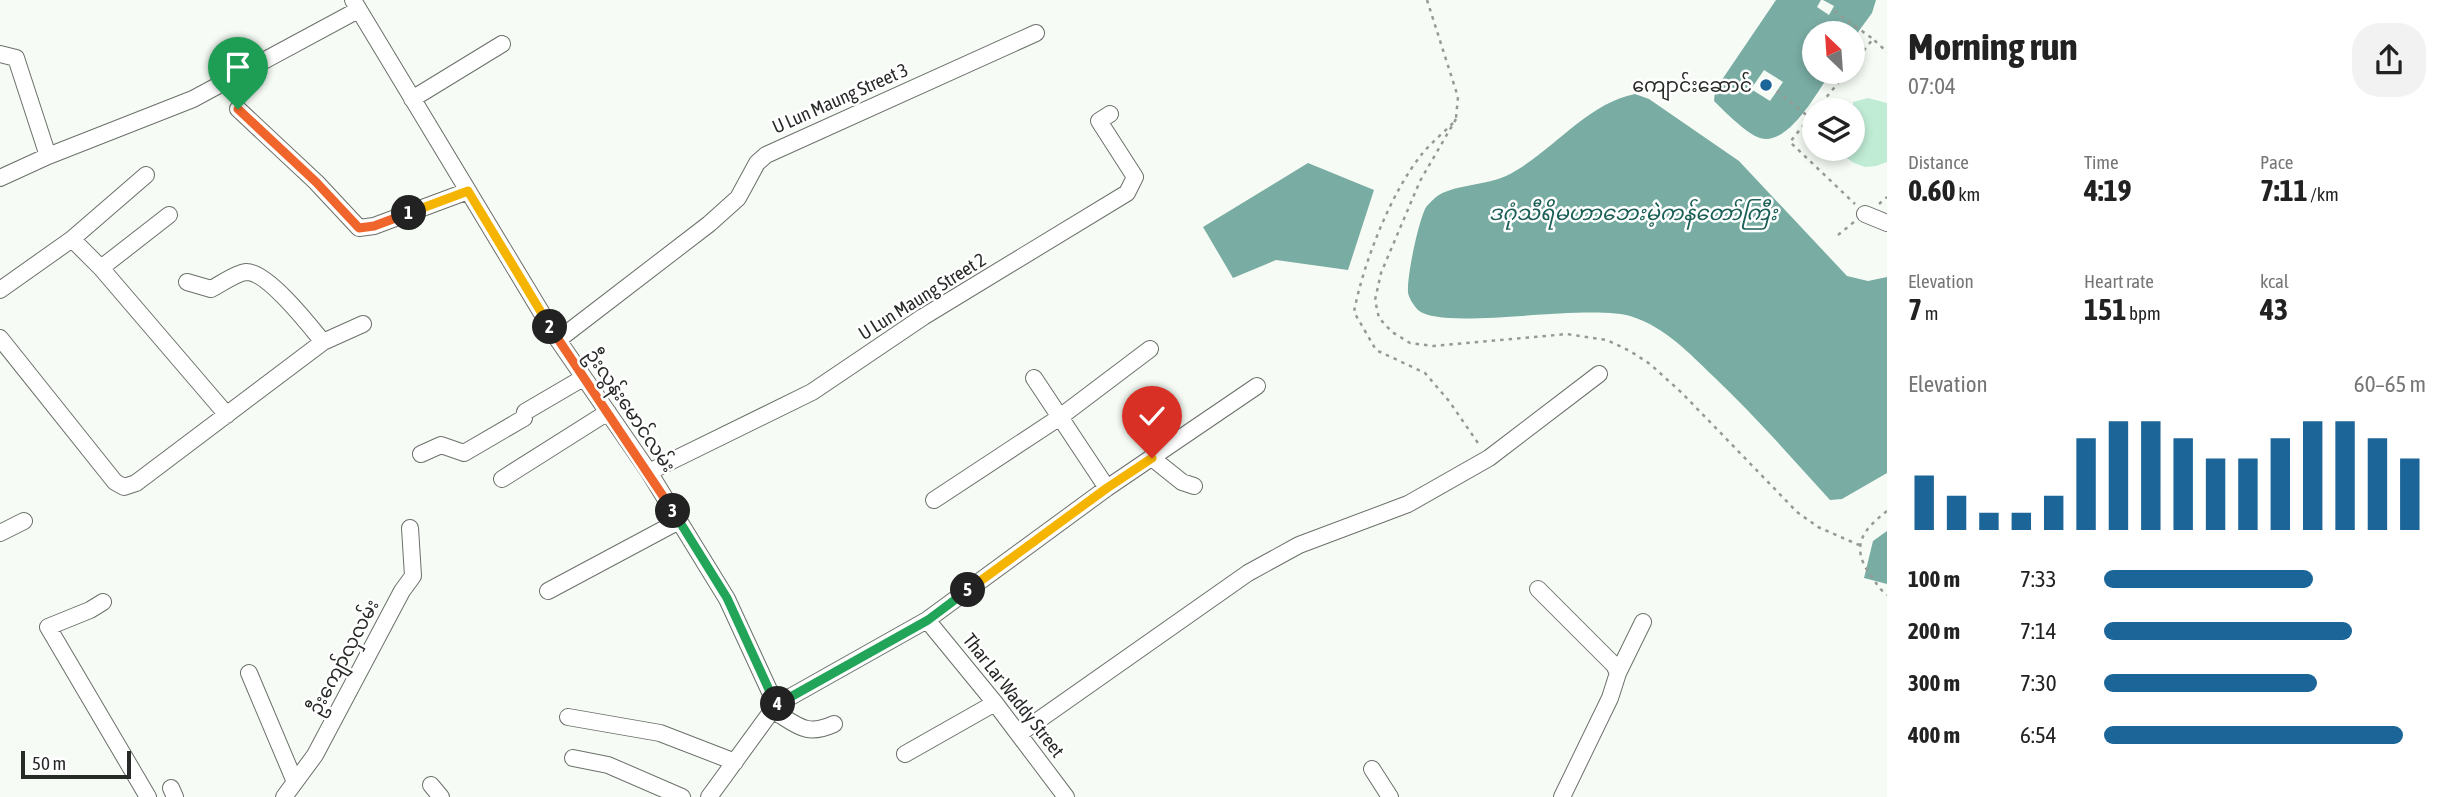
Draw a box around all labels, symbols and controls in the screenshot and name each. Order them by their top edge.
north arrow [1802,21,1866,84]
map controls [1802,21,1865,161]
button: share [2352,23,2426,97]
text: Morning run [1908,25,2078,68]
pin [208,37,268,109]
icon: arrive [219,48,257,86]
street label: U Lun Maung Street 3 [769,58,911,138]
place label: ကျောင်းဆောင် [1632,71,1752,101]
text: 07:04 [1908,73,1956,99]
marker: ကျောင်းဆောင် [1758,77,1774,93]
button: layers [1802,98,1865,161]
text: Distance [1908,151,1969,173]
text: Time [2084,151,2119,173]
text: Pace [2260,151,2293,173]
text: 0.60 [1908,173,1956,207]
text: 4:19 [2084,173,2132,207]
text: 7:11 [2260,173,2308,207]
text: km [1956,183,1980,205]
text: /km [2308,183,2339,205]
pin: 1 [392,196,426,230]
water label: ဒဂုံသီရိမဟာဘေးမဲ့ကန်တော်ကြီး [1489,198,1779,230]
text: 1 [404,201,413,223]
street label: U Lun Maung Street 2 [854,248,990,344]
text: Elevation [1908,270,1974,292]
text: Heart rate [2084,270,2154,292]
text: kcal [2260,270,2289,292]
text: 7 [1908,292,1922,326]
text: 151 [2084,292,2126,326]
text: 43 [2260,292,2288,326]
text: m [1922,302,1938,324]
text: bpm [2126,302,2161,324]
pin: 2 [532,310,568,344]
text: 2 [545,315,554,337]
street label: ဦးလွန်းမောင်လမ်း [577,342,683,479]
text: Elevation [1908,371,1988,397]
text: 60–65 m [2354,371,2426,397]
pin [1122,386,1182,458]
icon: check [1133,397,1171,435]
pin: 3 [656,494,690,528]
text: 3 [668,499,677,521]
text: 100 m [1908,566,1960,592]
text: 7:33 [2020,566,2057,592]
pin: 5 [950,572,986,608]
text: 5 [963,578,972,600]
street label: ဦးကျော်လှလမ်း [301,594,388,721]
text: 200 m [1908,618,1960,644]
text: 7:14 [2020,618,2057,644]
street label: Thar Lar Waddy Street [959,629,1069,761]
text: 300 m [1908,670,1960,696]
text: 7:30 [2020,670,2057,696]
pin: 4 [760,686,796,722]
text: 4 [773,692,782,714]
text: 400 m [1908,722,1960,748]
text: 6:54 [2020,722,2057,748]
scale bar [21,748,131,780]
text: 50 m [32,752,66,774]

